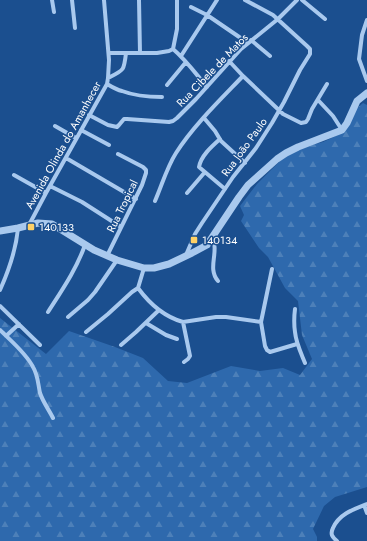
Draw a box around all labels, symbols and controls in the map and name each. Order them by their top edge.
street label: Rua Cibele de Matos [173,29,252,110]
street label: Avenida Olinda do Amanhecer [21,78,105,212]
street label: Rua João Paulo [217,114,271,180]
street label: Rua Tropical [102,177,142,235]
place label: 140133 [39,219,74,235]
marker: 140133 [26,222,36,232]
place label: 140134 [202,232,238,248]
marker: 140134 [189,235,199,245]

